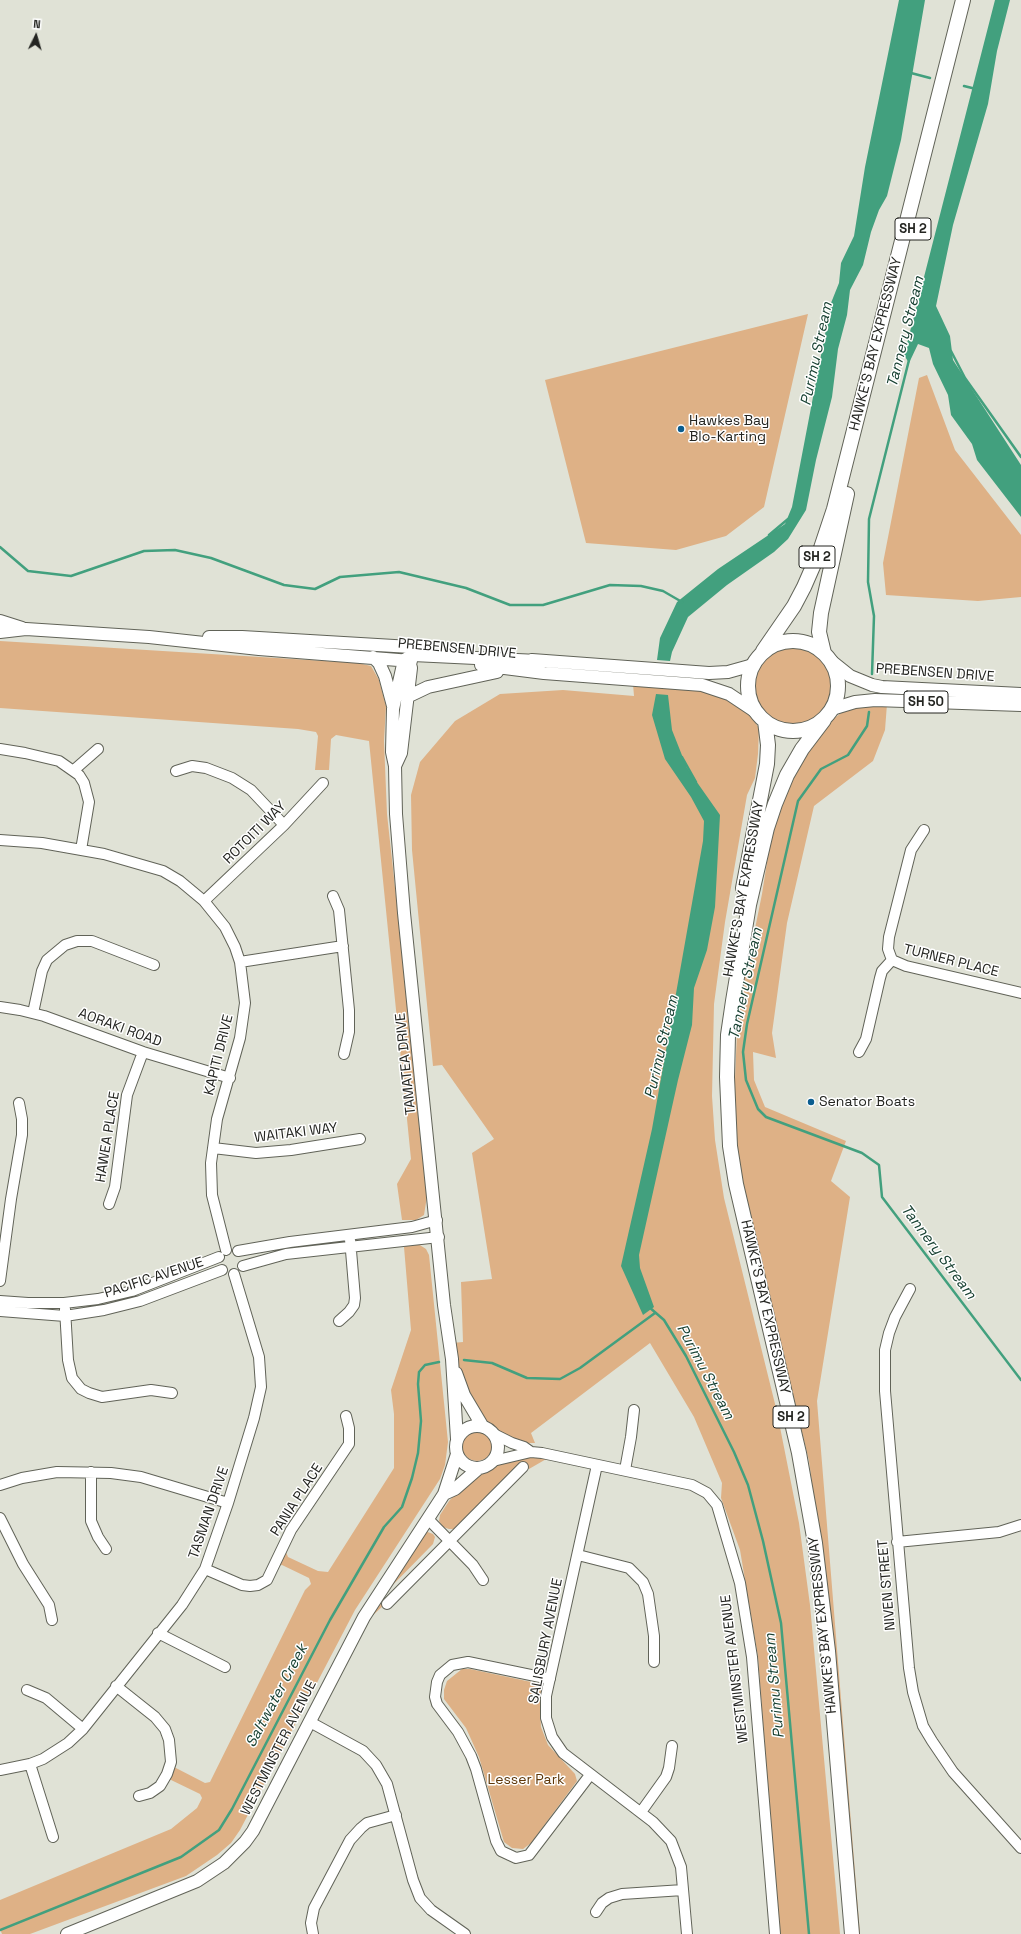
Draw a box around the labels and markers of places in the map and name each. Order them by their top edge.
place label: Hawkes Bay Blo-Karting [689,413,769,446]
marker: Hawkes Bay Blo-Karting [676,424,686,434]
place label: Senator Boats [819,1094,915,1110]
marker: Senator Boats [806,1097,816,1107]

